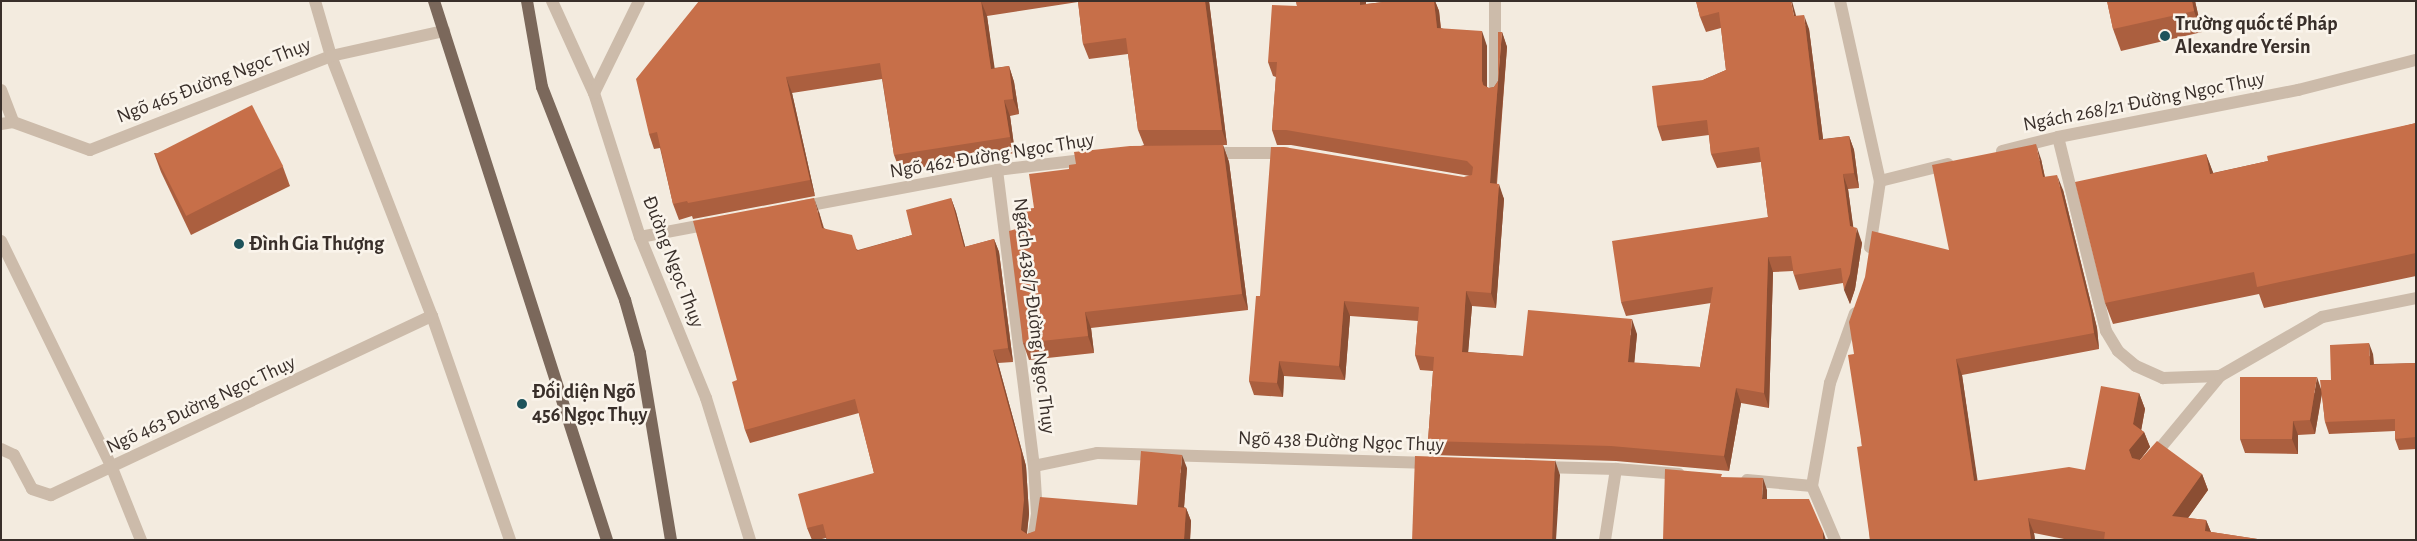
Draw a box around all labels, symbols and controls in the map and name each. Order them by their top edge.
place label: Trường quốc tế Pháp Alexandre Yersin [2175,12,2338,59]
marker: Trường quốc tế Pháp Alexandre Yersin [2159,30,2171,42]
street label: Ngõ 465 Đường Ngọc Thụy [113,33,315,129]
street label: Ngách 268/21 Đường Ngọc Thụy [2021,67,2267,137]
street label: Ngõ 462 Đường Ngọc Thụy [888,128,1096,184]
street label: Đường Ngọc Thụy [637,193,709,331]
street label: Ngách 438/7 Đường Ngọc Thụy [1008,197,1060,435]
place label: Đình Gia Thượng [249,232,384,256]
marker: Đình Gia Thượng [233,238,245,250]
street label: Ngõ 463 Đường Ngọc Thụy [103,351,299,459]
place label: Đối diện Ngõ 456 Ngọc Thụy [532,380,647,427]
marker: Đối diện Ngõ 456 Ngọc Thụy [516,398,528,410]
street label: Ngõ 438 Đường Ngọc Thụy [1238,426,1444,458]

